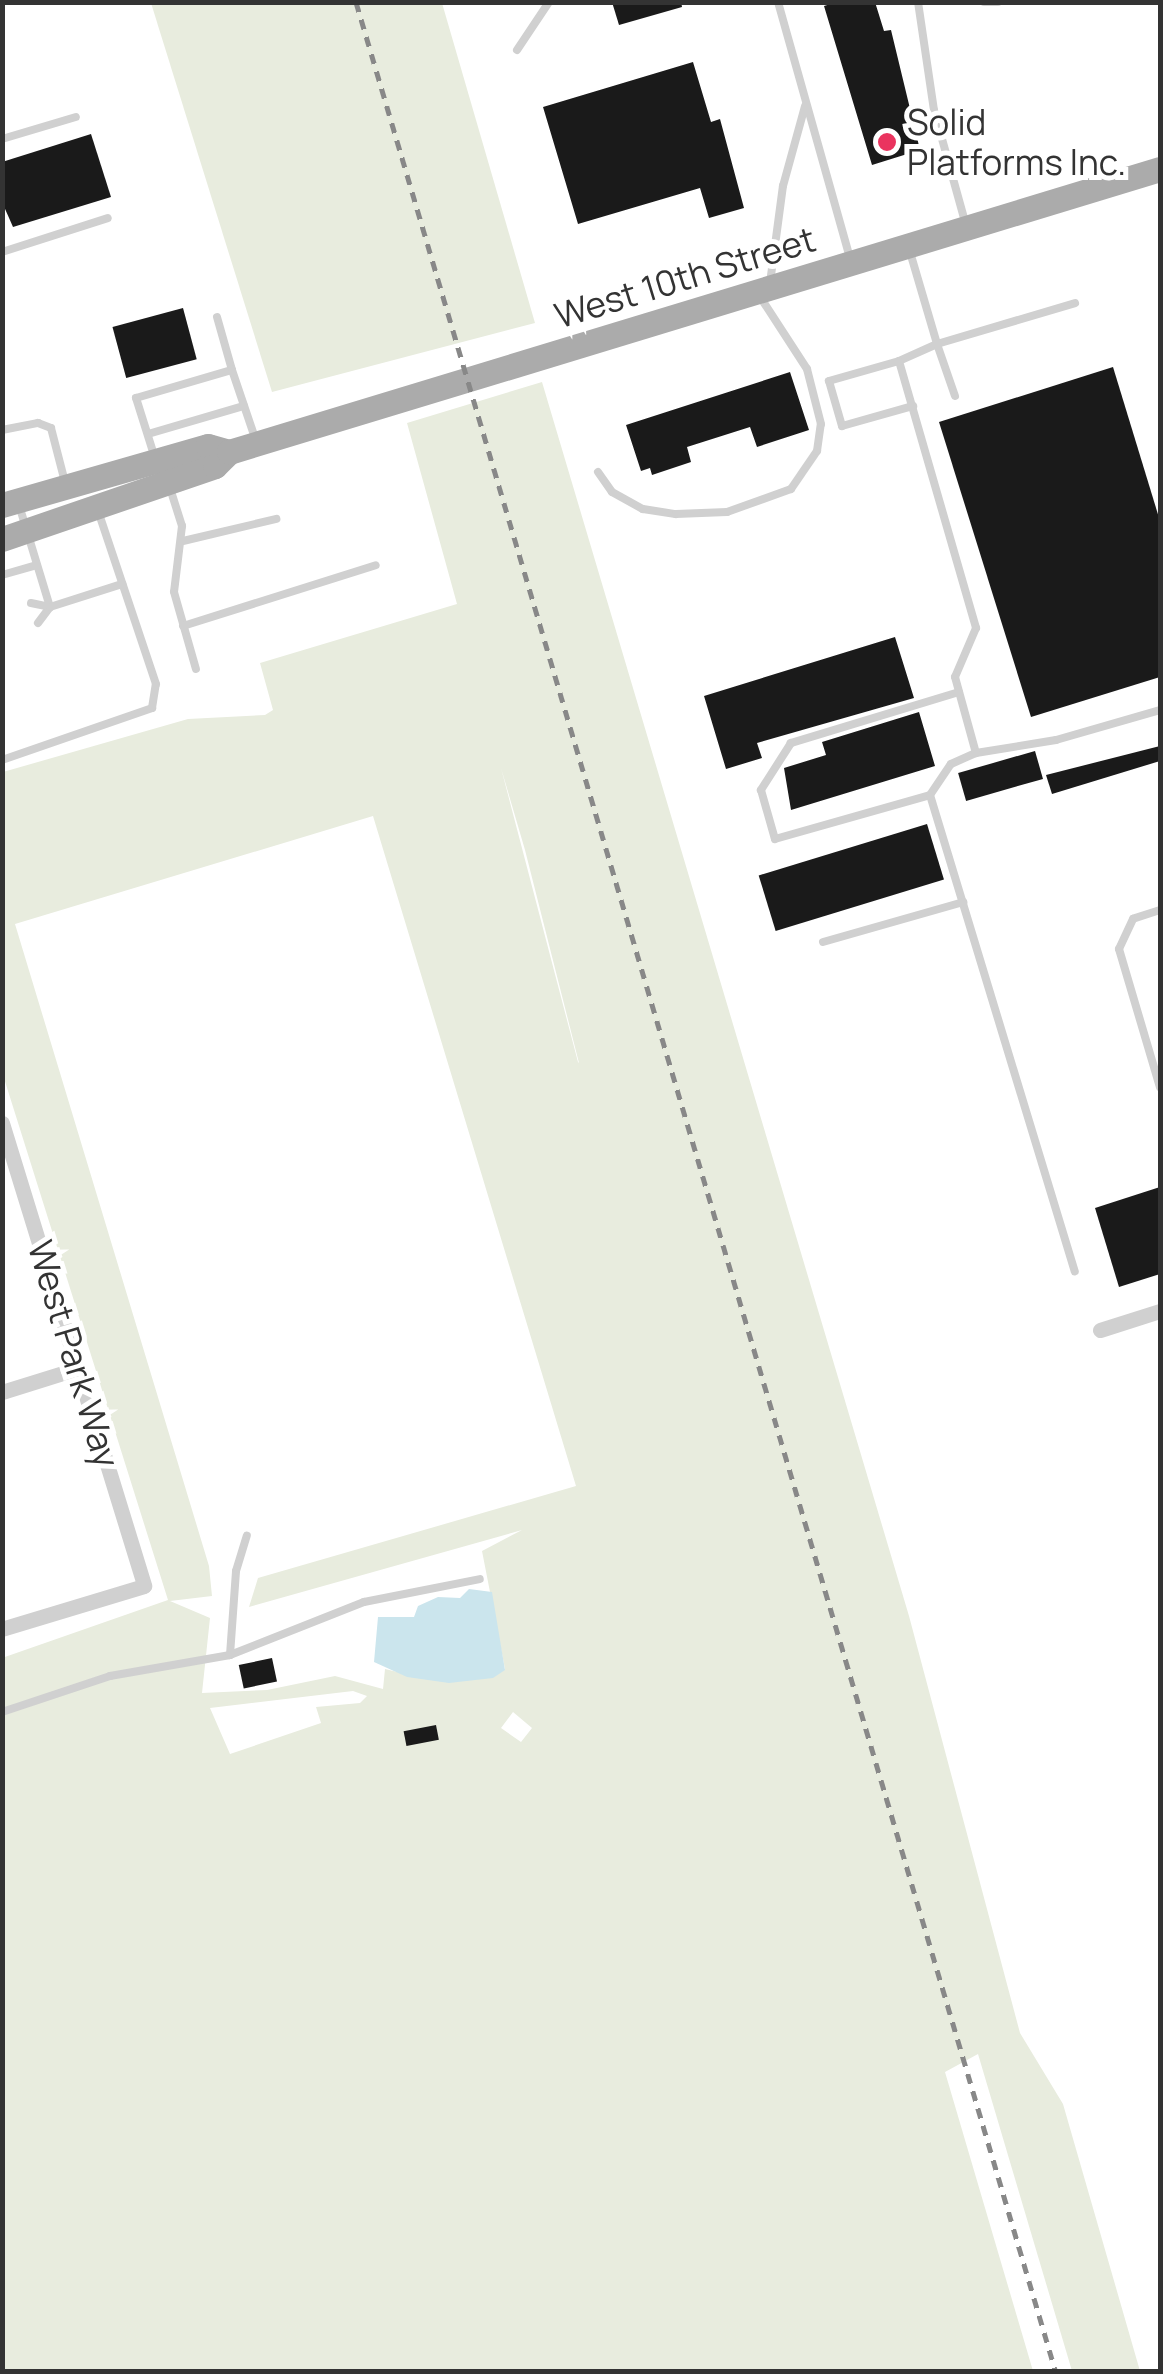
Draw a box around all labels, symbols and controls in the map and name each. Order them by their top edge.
place label: Solid Platforms Inc. [907,101,1126,183]
marker: Solid Platforms Inc. [876,131,898,153]
street label: West 10th Street [550,217,820,337]
street label: West Park Way [20,1235,128,1473]

